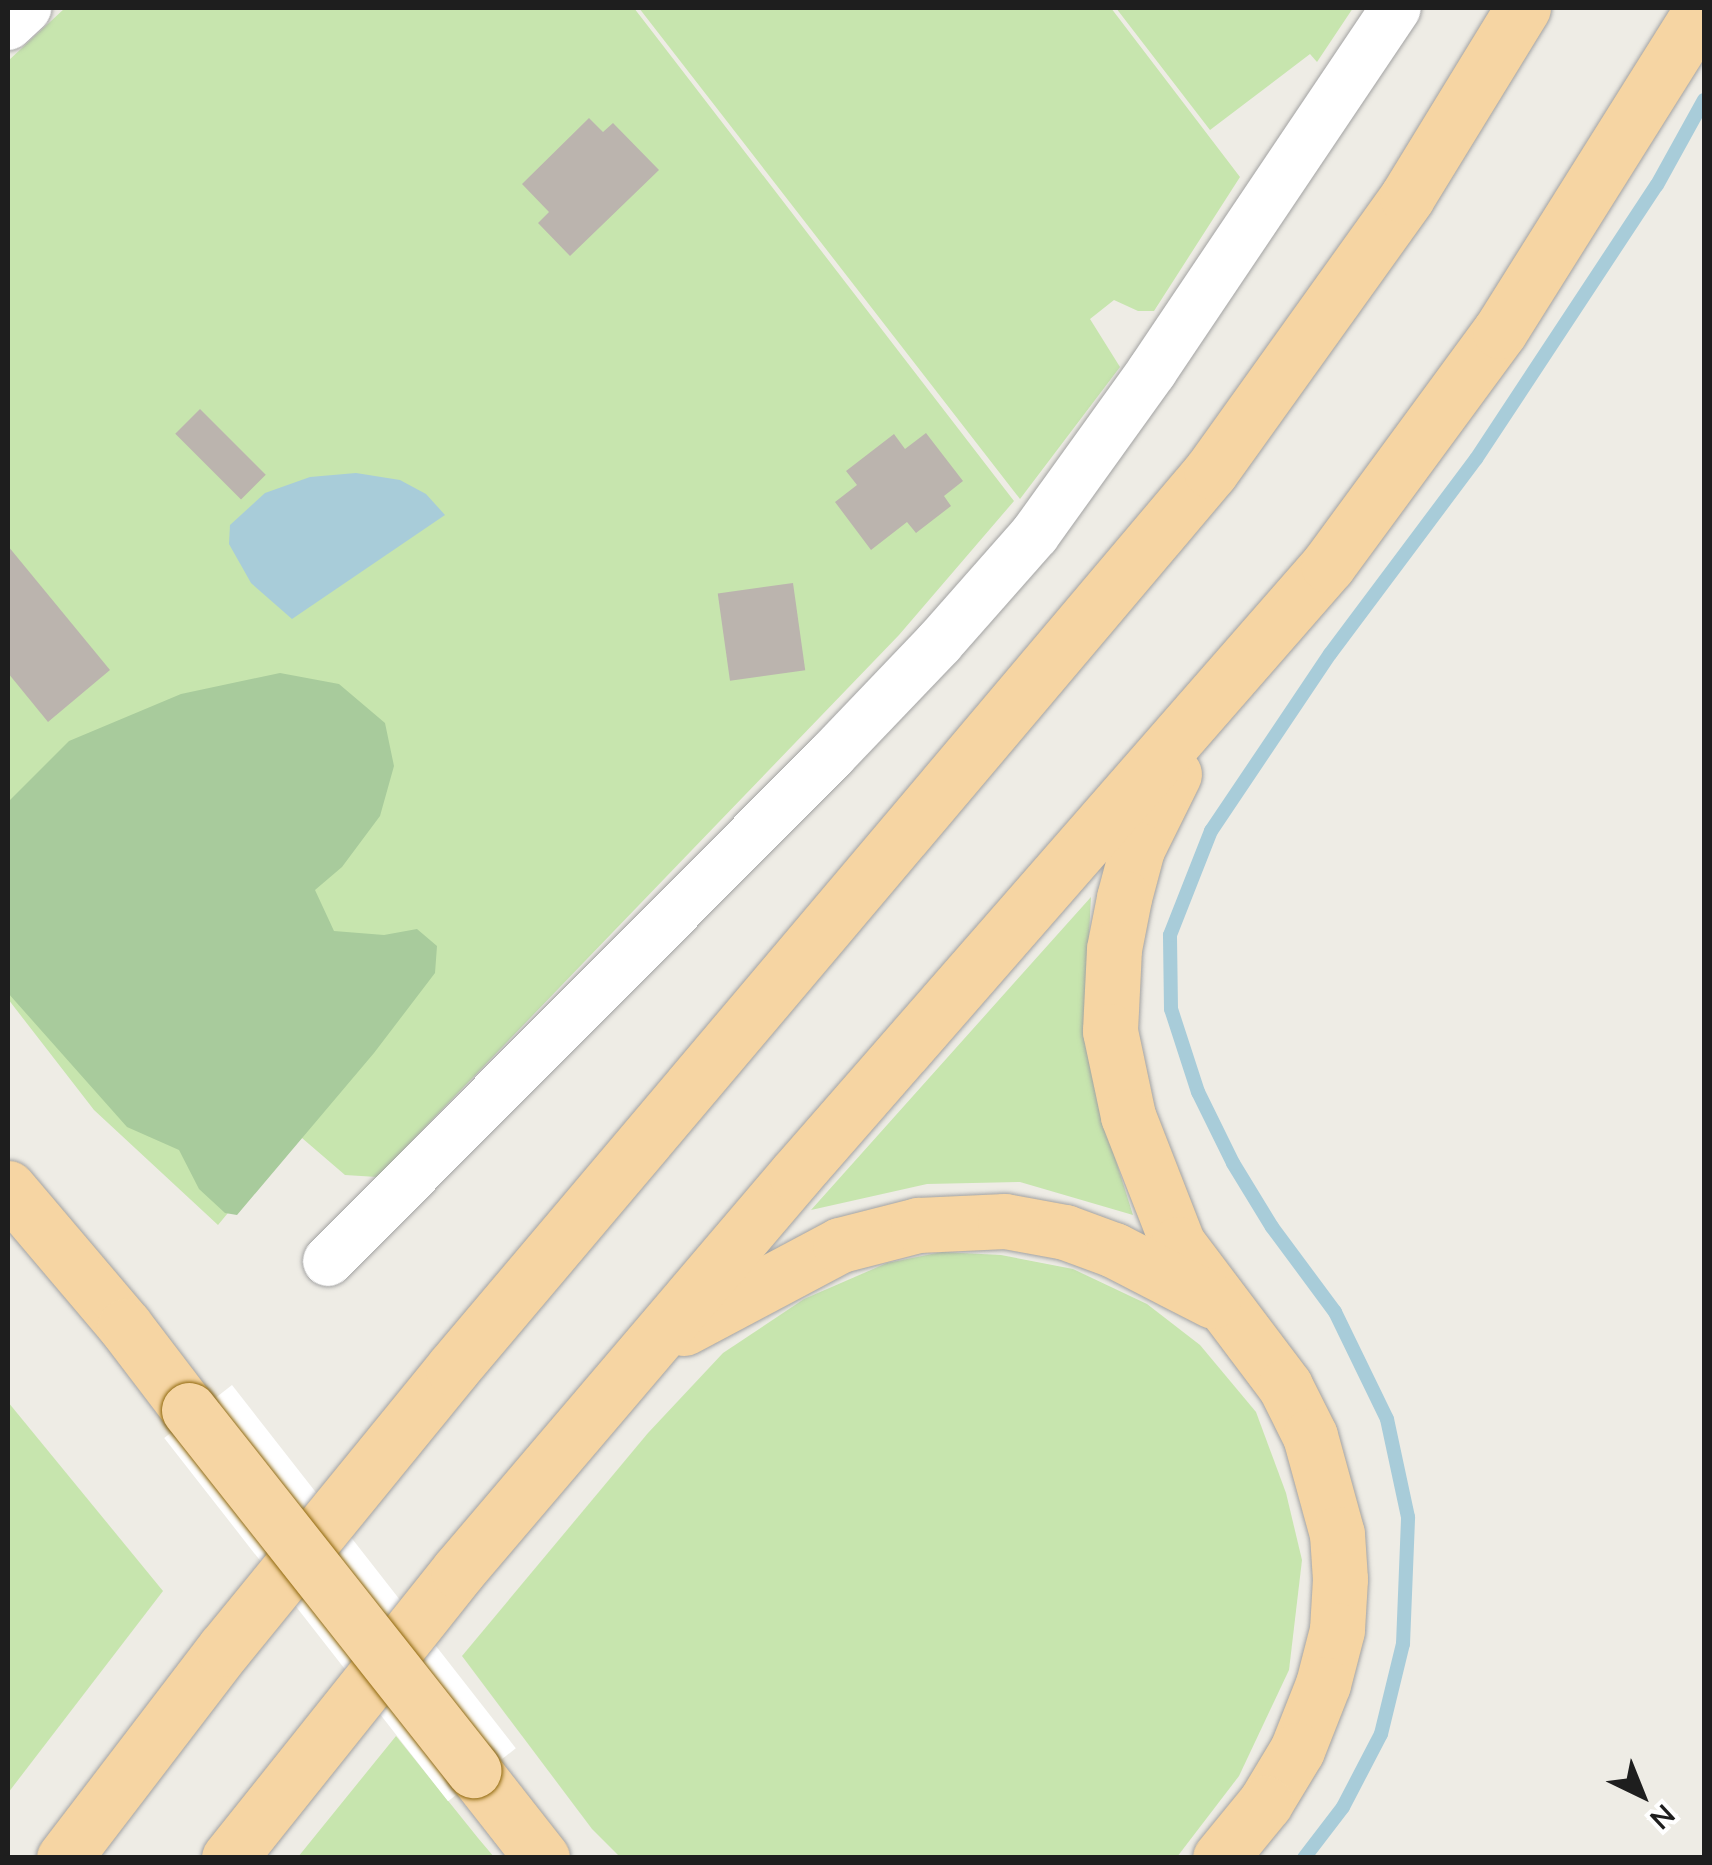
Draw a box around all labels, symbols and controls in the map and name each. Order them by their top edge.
north arrow [1592,1745,1692,1845]
text: N [1643,1797,1682,1837]

